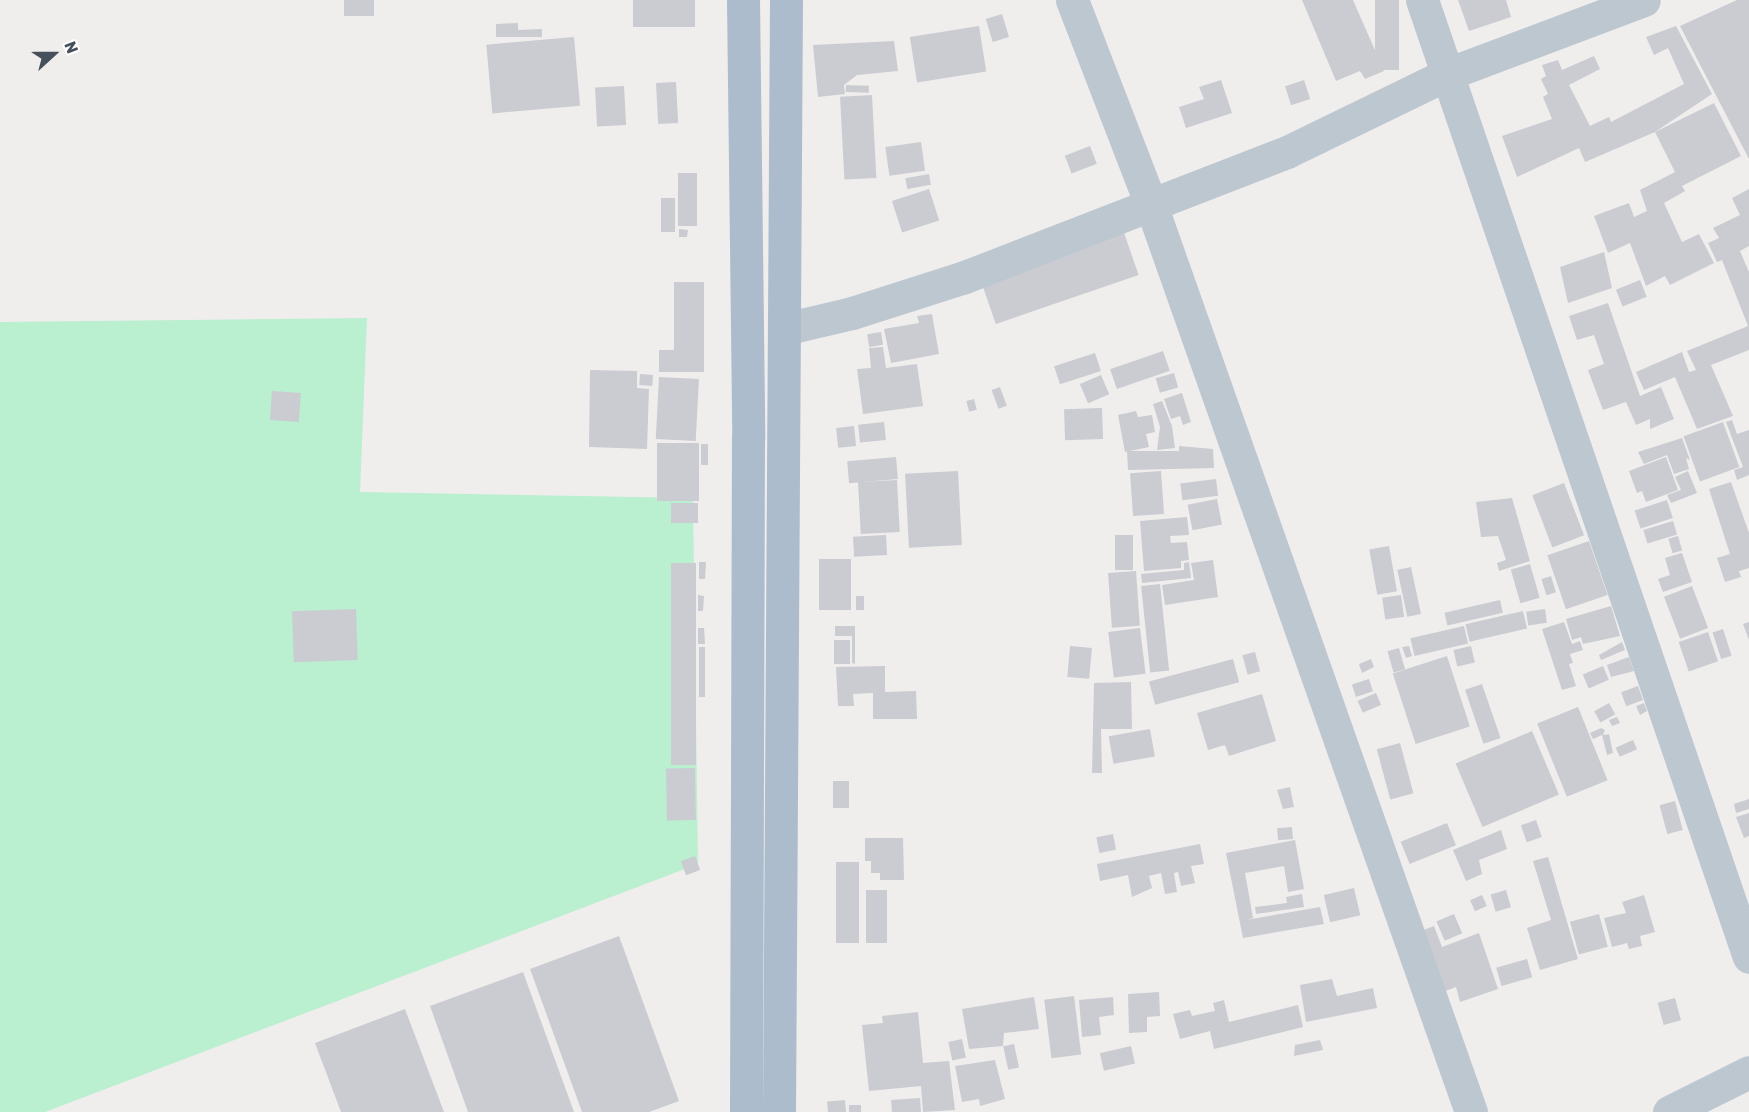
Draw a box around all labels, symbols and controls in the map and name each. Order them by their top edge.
north arrow [24,24,84,84]
text: N [60,39,82,56]

